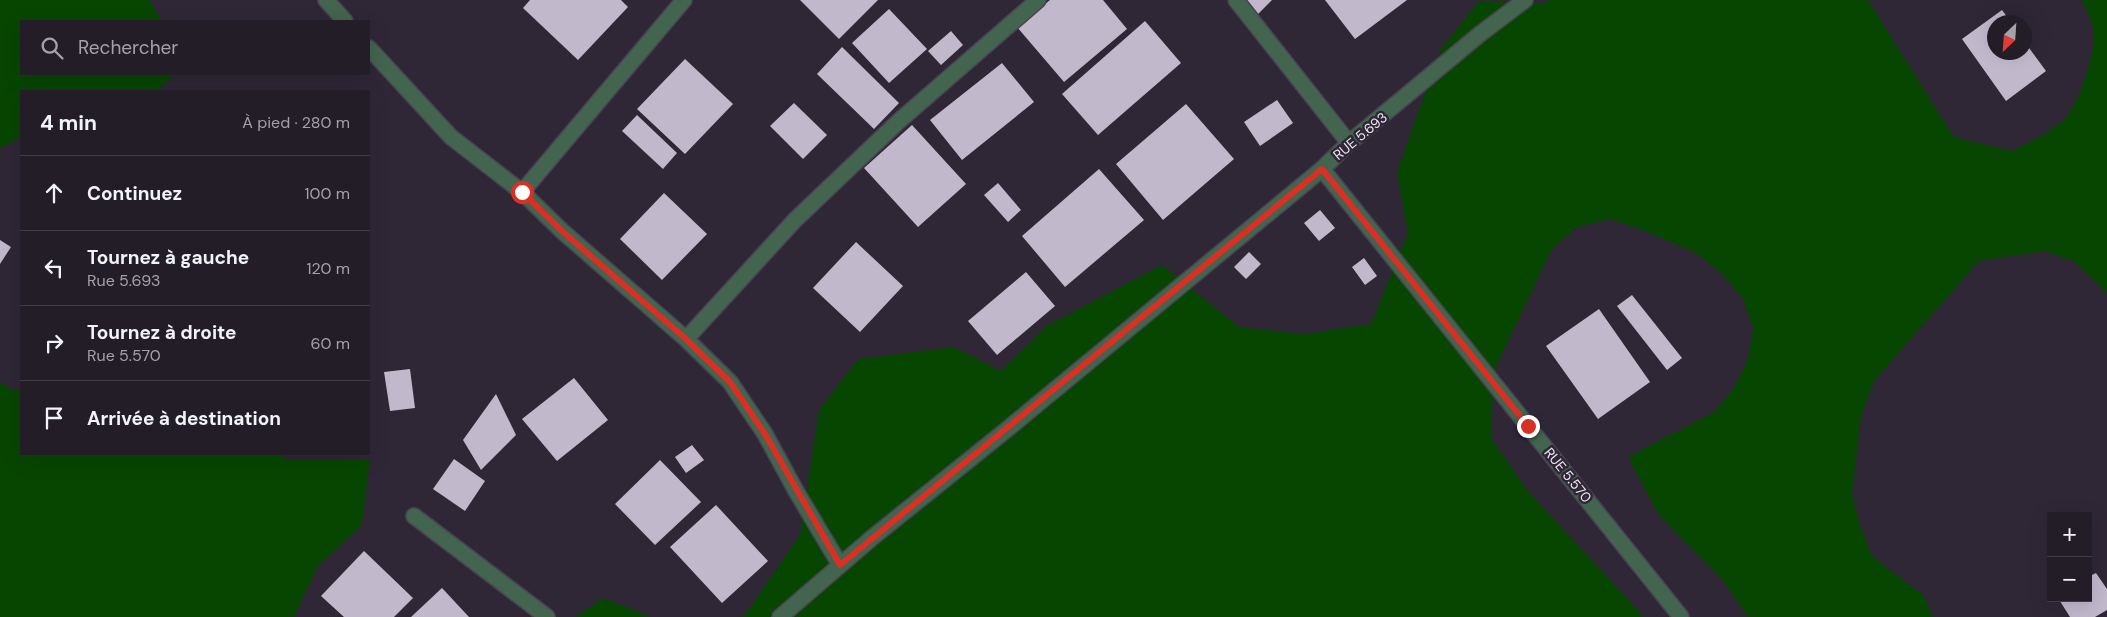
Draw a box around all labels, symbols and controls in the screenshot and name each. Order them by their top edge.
north arrow [1987,15,2032,60]
search box [20,20,370,75]
icon: search [38,34,66,62]
text: Rechercher [78,35,178,60]
street label: RUE 5.693 [1329,108,1391,164]
text: 4 min [40,109,97,137]
text: À pied · 280 m [242,112,350,133]
icon: ahead [40,179,68,207]
text: Continuez [87,181,182,206]
route start [511,181,534,204]
text: 100 m [305,183,350,204]
text: Tournez à gauche [87,245,249,270]
icon: left [40,254,68,282]
text: 120 m [306,258,350,279]
text: Rue 5.693 [87,270,160,291]
text: Tournez à droite [87,320,237,345]
icon: right [40,329,68,357]
text: 60 m [310,333,350,354]
text: Rue 5.570 [87,345,161,366]
icon: arrive [40,404,68,432]
text: Arrivée à destination [87,406,281,431]
route end [1517,415,1540,438]
street label: RUE 5.570 [1540,444,1596,506]
map controls [2047,512,2092,602]
button: + [2047,512,2092,557]
button: − [2047,557,2092,602]

